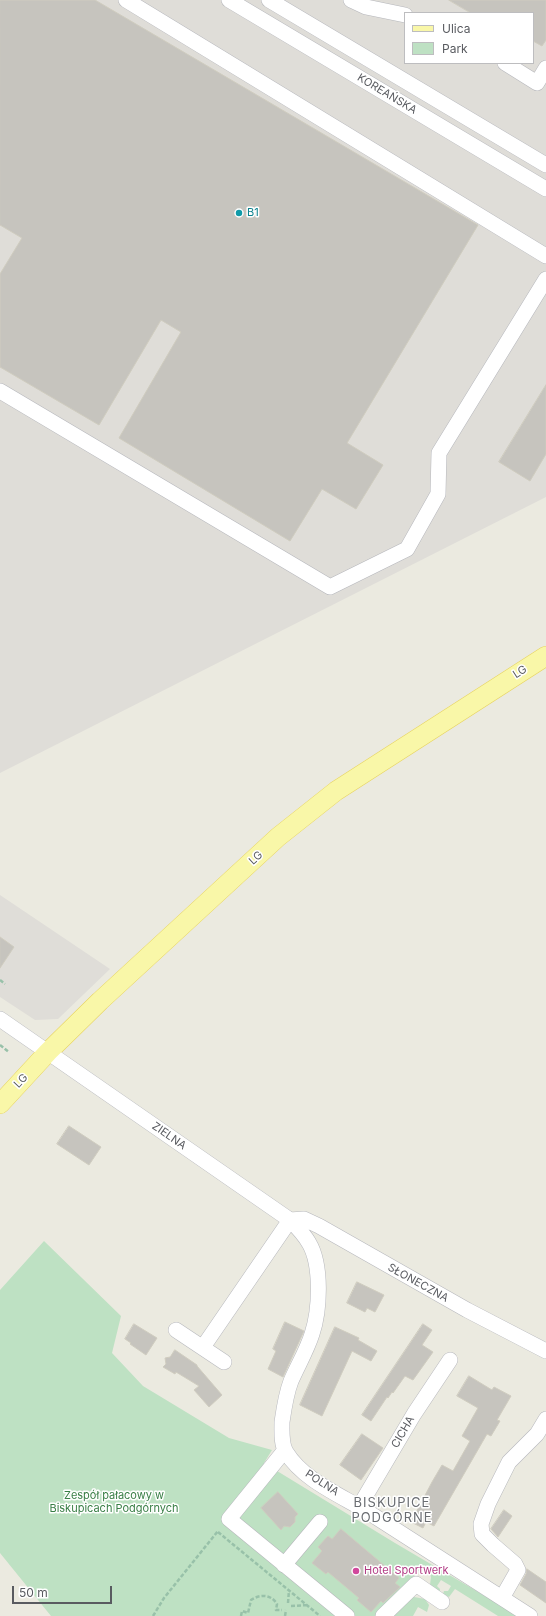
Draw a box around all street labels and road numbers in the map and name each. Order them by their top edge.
street label: KOREAŃSKA [355,71,419,117]
street label: LG [510,663,530,681]
street label: LG [246,848,266,868]
street label: LG [11,1071,31,1091]
street label: ZIELNA [149,1120,189,1152]
street label: SŁONECZNA [385,1261,451,1305]
street label: CICHA [389,1414,417,1450]
street label: POLNA [303,1467,341,1499]

